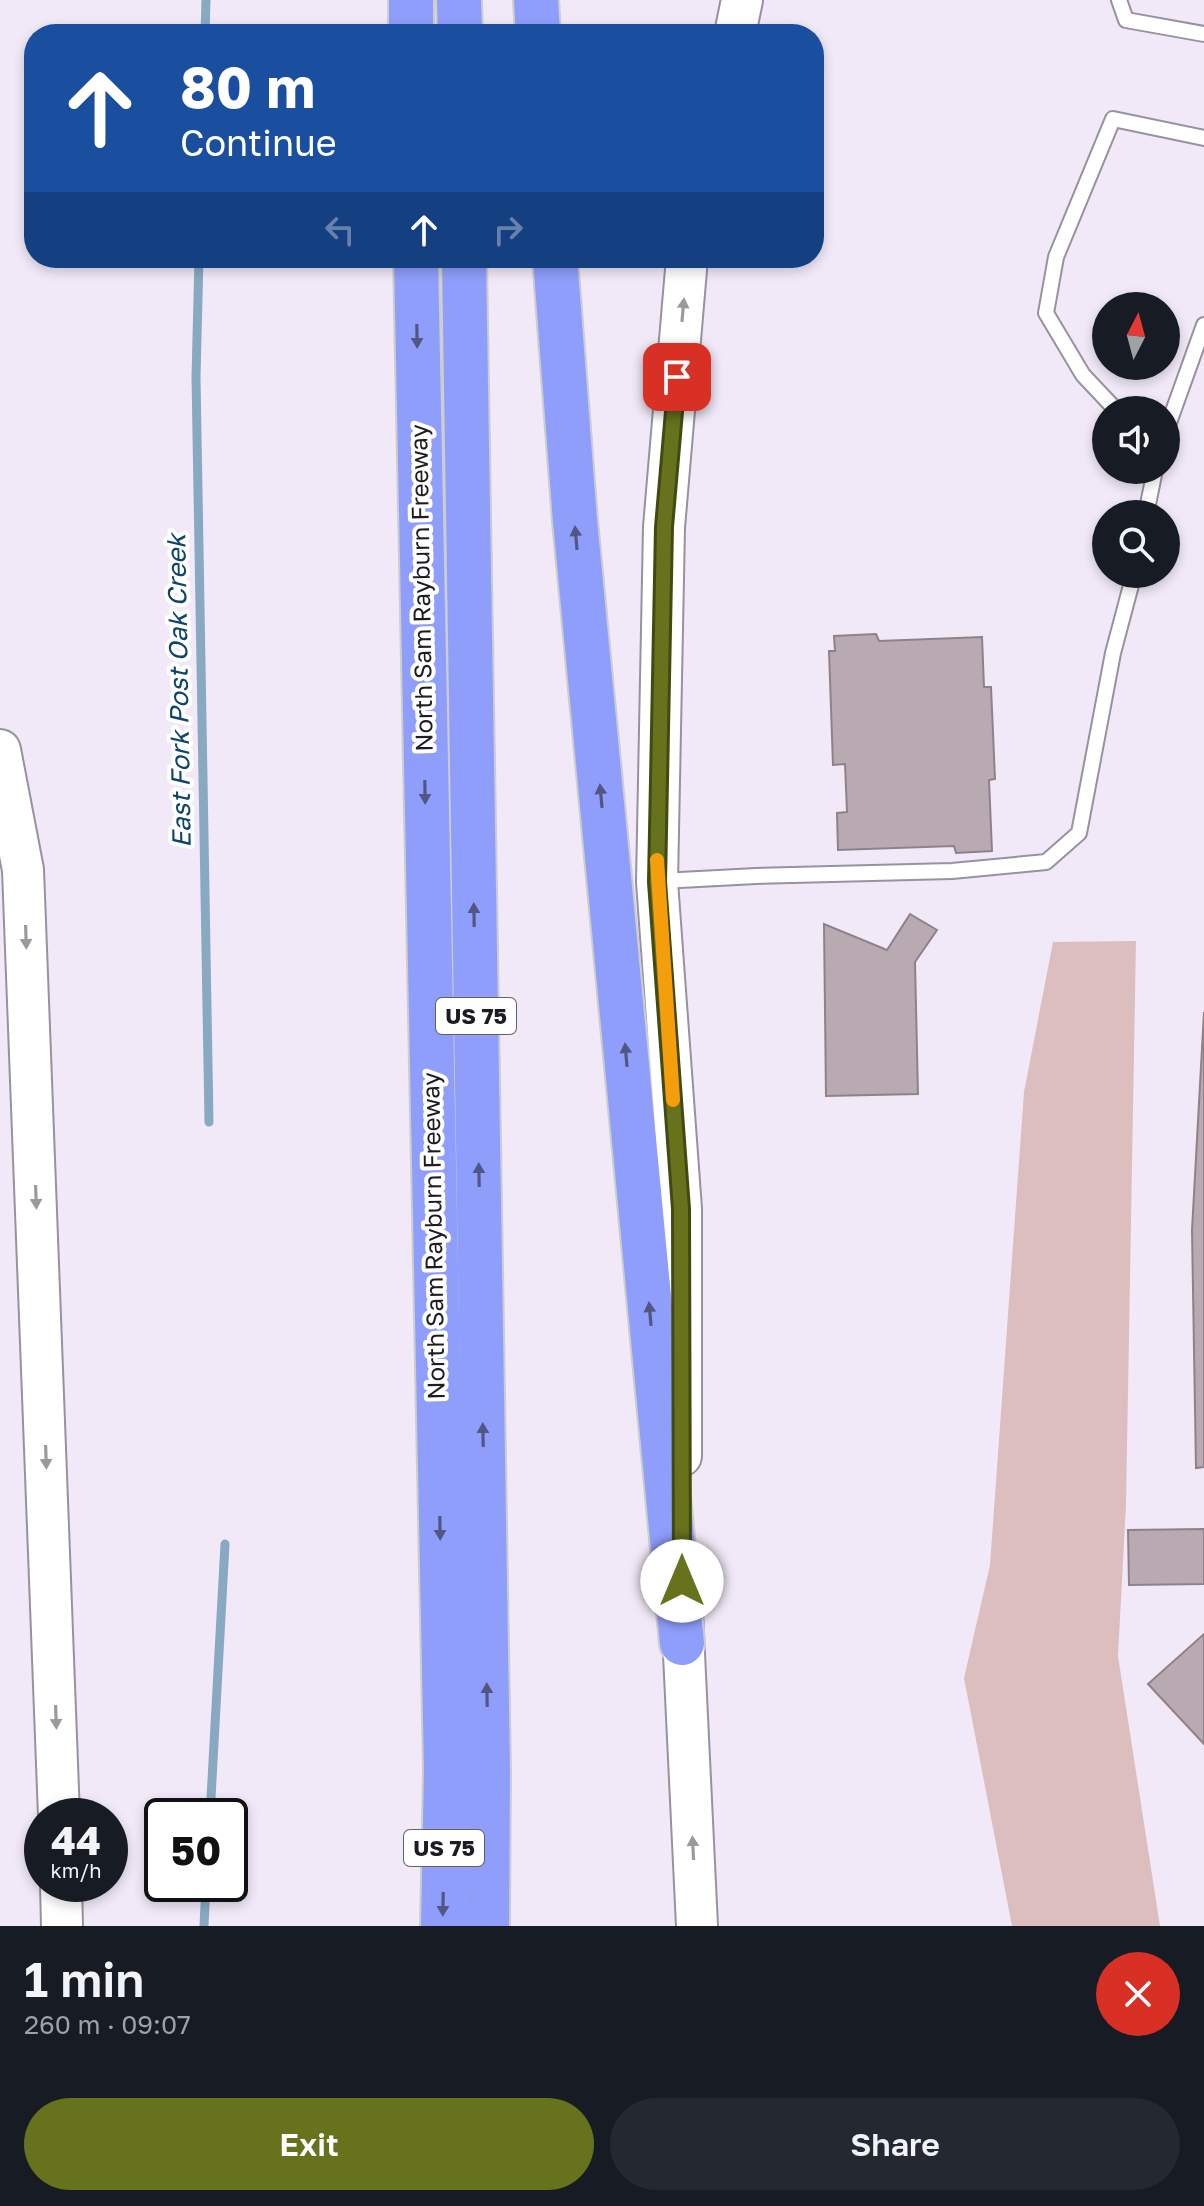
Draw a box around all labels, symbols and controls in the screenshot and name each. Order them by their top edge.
text: 80 m [180,53,315,120]
icon: ahead [48,56,152,160]
text: Continue [180,121,337,164]
icon: left [318,208,362,252]
icon: ahead [402,208,446,252]
icon: right [486,208,530,252]
north arrow [1092,292,1180,380]
map controls [1092,292,1180,588]
one-way arrow [677,297,690,322]
one-way arrow [411,324,423,349]
pin [643,343,711,411]
icon: arrive [655,355,699,399]
button: sound [1092,396,1180,484]
street label: North Sam Rayburn Freeway [403,424,438,752]
button: search [1092,500,1180,588]
one-way arrow [570,525,583,550]
water label: East Fork Post Oak Creek [160,532,197,848]
one-way arrow [419,780,431,805]
one-way arrow [594,784,607,809]
one-way arrow [468,902,481,927]
one-way arrow [19,925,32,950]
road number: US 75 [436,998,516,1034]
one-way arrow [619,1042,632,1067]
street label: North Sam Rayburn Freeway [415,1072,450,1400]
one-way arrow [472,1162,485,1187]
one-way arrow [29,1185,42,1210]
one-way arrow [644,1301,657,1326]
one-way arrow [477,1422,489,1447]
one-way arrow [40,1445,53,1470]
one-way arrow [434,1516,447,1541]
position arrow [640,1539,724,1623]
one-way arrow [481,1682,493,1707]
one-way arrow [50,1705,63,1730]
speed limit sign: 50 [144,1798,248,1902]
text: 44 [51,1816,101,1864]
road number: US 75 [404,1830,484,1866]
one-way arrow [686,1835,699,1860]
text: km/h [51,1858,101,1882]
one-way arrow [437,1892,450,1917]
text: 1 min [24,1950,144,2008]
button: close [1096,1952,1180,2036]
text: 260 m · 09:07 [24,2009,191,2040]
button: Exit [24,2098,594,2190]
button: Share [610,2098,1180,2190]

